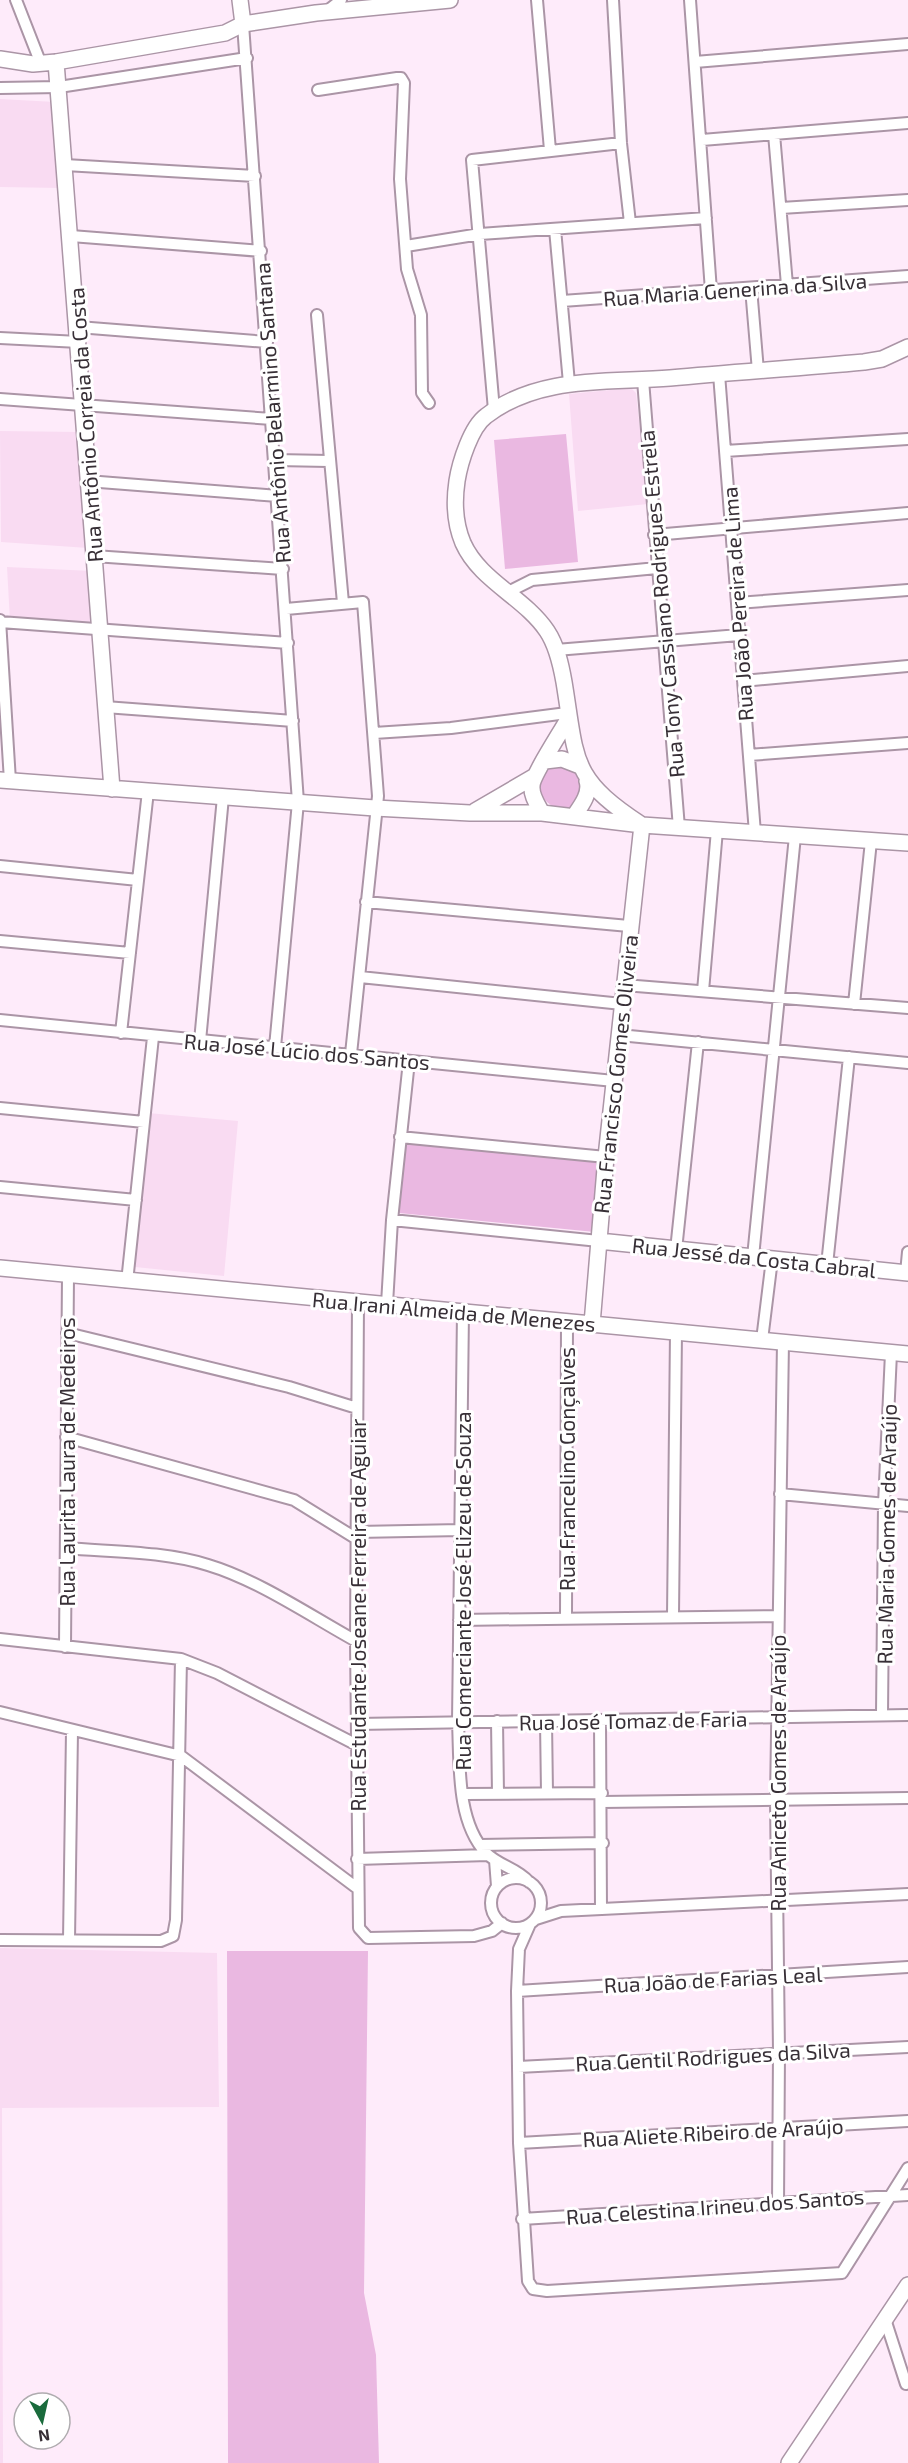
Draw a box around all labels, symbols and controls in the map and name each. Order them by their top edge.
street label: Rua Antônio Belarmino Santana [249,262,295,564]
street label: Rua Maria Generina da Silva [602,267,868,311]
street label: Rua Antônio Correia da Costa [63,287,107,563]
street label: Rua Tony Cassiano Rodrigues Estrela [633,429,689,779]
street label: Rua João Pereira de Lima [716,486,758,722]
street label: Rua Francisco Gomes Oliveira [588,933,642,1215]
street label: Rua José Lúcio dos Santos [183,1028,431,1074]
street label: Rua Jessé da Costa Cabral [631,1232,878,1282]
street label: Rua Irani Almeida de Menezes [311,1286,597,1336]
street label: Rua Laurita Laura de Medeiros [54,1317,79,1607]
street label: Rua Francelino Gonçalves [554,1347,581,1591]
street label: Rua Maria Gomes de Araújo [871,1403,902,1665]
street label: Rua Comerciante José Elizeu de Souza [450,1411,475,1771]
street label: Rua Estudante Joseane Ferreira de Aguiar [345,1418,370,1811]
street label: Rua Aniceto Gomes de Araújo [765,1635,791,1911]
street label: Rua José Tomaz de Faria [519,1706,747,1734]
street label: Rua João de Farias Leal [603,1961,824,1997]
street label: Rua Gentil Rodrigues da Silva [575,2036,851,2076]
street label: Rua Aliete Ribeiro de Araújo [582,2113,844,2152]
street label: Rua Celestina Irineu dos Santos [565,2183,865,2229]
north arrow [12,2391,72,2451]
text: N [37,2426,51,2447]

